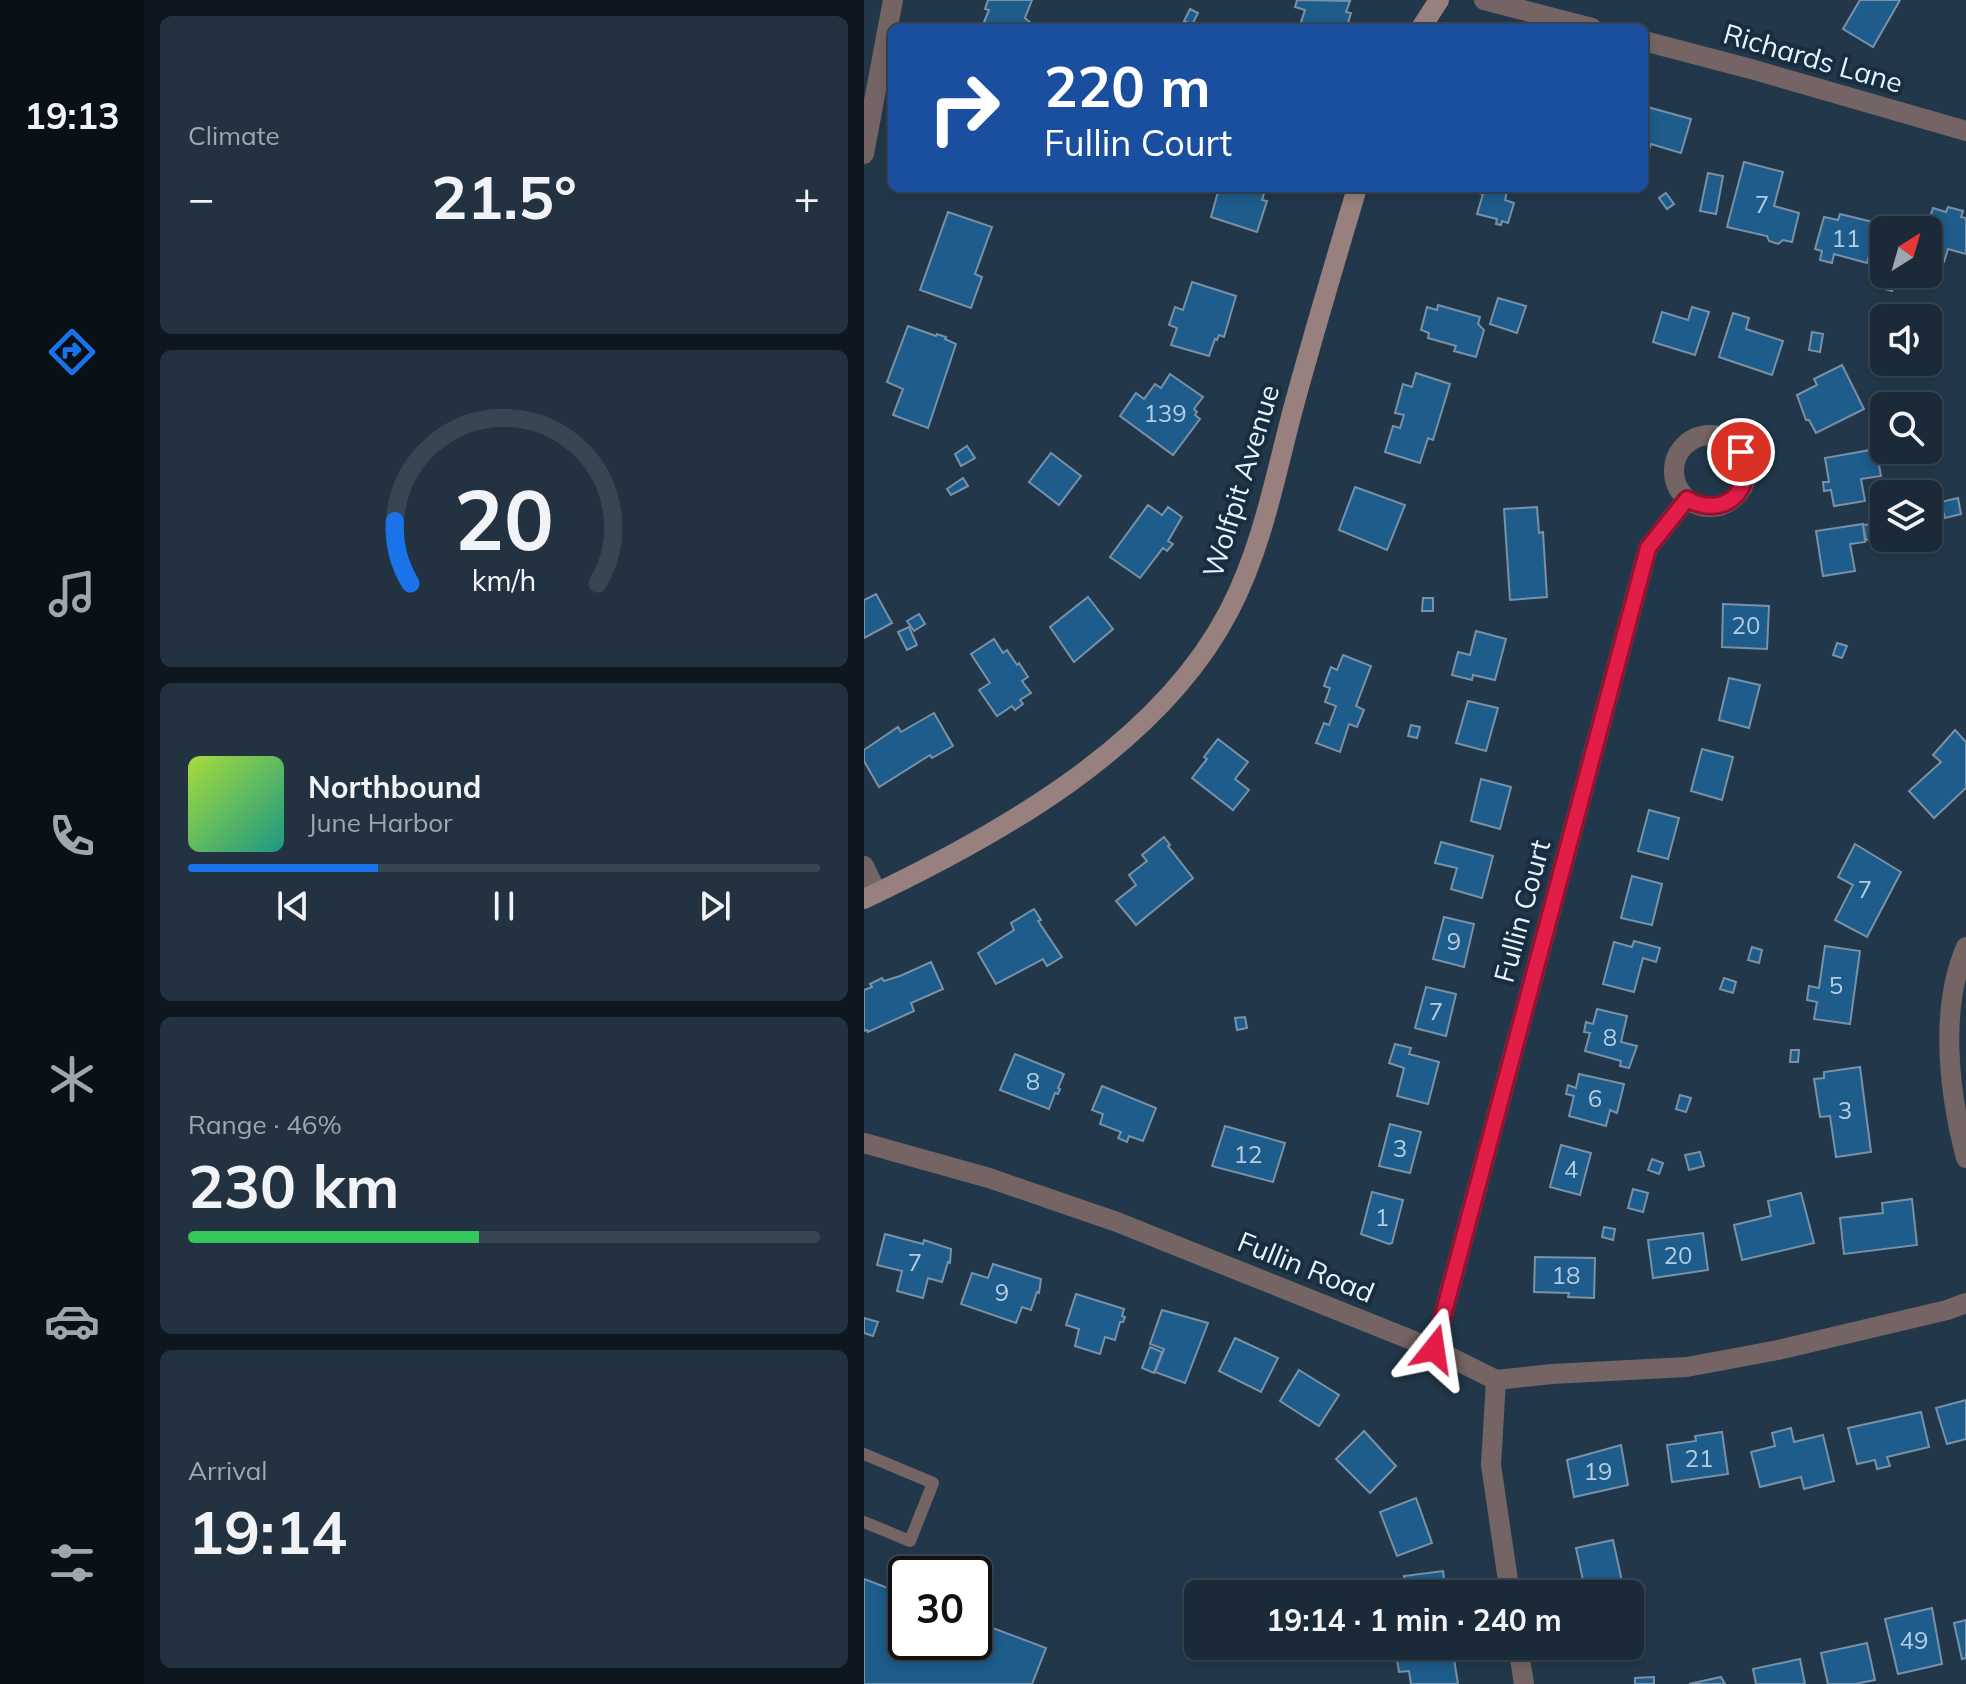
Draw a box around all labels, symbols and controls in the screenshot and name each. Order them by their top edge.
street label: Richards Lane [1719,15,1907,100]
text: 220 m [1044,51,1211,121]
icon: right [912,56,1016,160]
text: 19:13 [24,93,120,138]
text: Climate [188,119,280,152]
text: Fullin Court [1044,120,1232,165]
text: 21.5° [431,159,577,234]
text: − [188,170,214,225]
text: + [794,170,820,225]
house number: 7 [1755,189,1769,219]
north arrow [1870,216,1942,288]
map controls [1870,216,1942,552]
house number: 11 [1832,223,1860,253]
button: sound [1870,304,1942,376]
icon: directions [44,324,100,380]
street label: Wolfpit Avenue [1195,380,1286,581]
button: search [1870,392,1942,464]
house number: 139 [1143,398,1187,428]
pin [1707,418,1775,486]
icon: arrive [1719,430,1763,474]
text: 20 [454,466,554,571]
button: layers [1870,480,1942,552]
text: km/h [472,563,536,599]
icon: music [44,566,100,622]
house number: 20 [1732,610,1760,640]
text: Northbound [308,768,481,806]
text: June Harbor [308,806,453,839]
icon: phone [44,808,100,864]
street label: Fullin Court [1486,835,1557,986]
house number: 7 [1858,874,1872,904]
icon: previous [271,884,315,928]
icon: pause [482,884,526,928]
icon: next [693,884,737,928]
house number: 9 [1447,926,1461,956]
house number: 5 [1829,970,1843,1000]
house number: 7 [1429,996,1443,1026]
house number: 8 [1603,1022,1617,1052]
icon: climate [44,1051,100,1107]
house number: 8 [1026,1066,1040,1096]
house number: 6 [1588,1083,1602,1113]
house number: 3 [1838,1095,1852,1125]
text: Range · 46% [188,1108,342,1141]
house number: 3 [1393,1133,1407,1163]
house number: 12 [1234,1139,1262,1169]
text: 230 km [188,1148,400,1223]
house number: 4 [1564,1154,1578,1184]
house number: 1 [1375,1202,1389,1232]
street label: Fullin Road [1233,1223,1379,1310]
house number: 20 [1664,1240,1692,1270]
house number: 7 [908,1247,922,1277]
house number: 18 [1552,1260,1580,1290]
house number: 9 [995,1277,1009,1307]
icon: car [44,1293,100,1349]
position arrow [1392,1307,1476,1391]
house number: 21 [1685,1443,1713,1473]
text: Arrival [188,1454,268,1487]
house number: 19 [1584,1456,1612,1486]
text: 19:14 [188,1494,347,1569]
icon: filters [44,1535,100,1591]
speed limit sign: 30 [888,1556,992,1660]
text: 19:14 · 1 min · 240 m [1266,1601,1562,1639]
house number: 49 [1900,1625,1928,1655]

